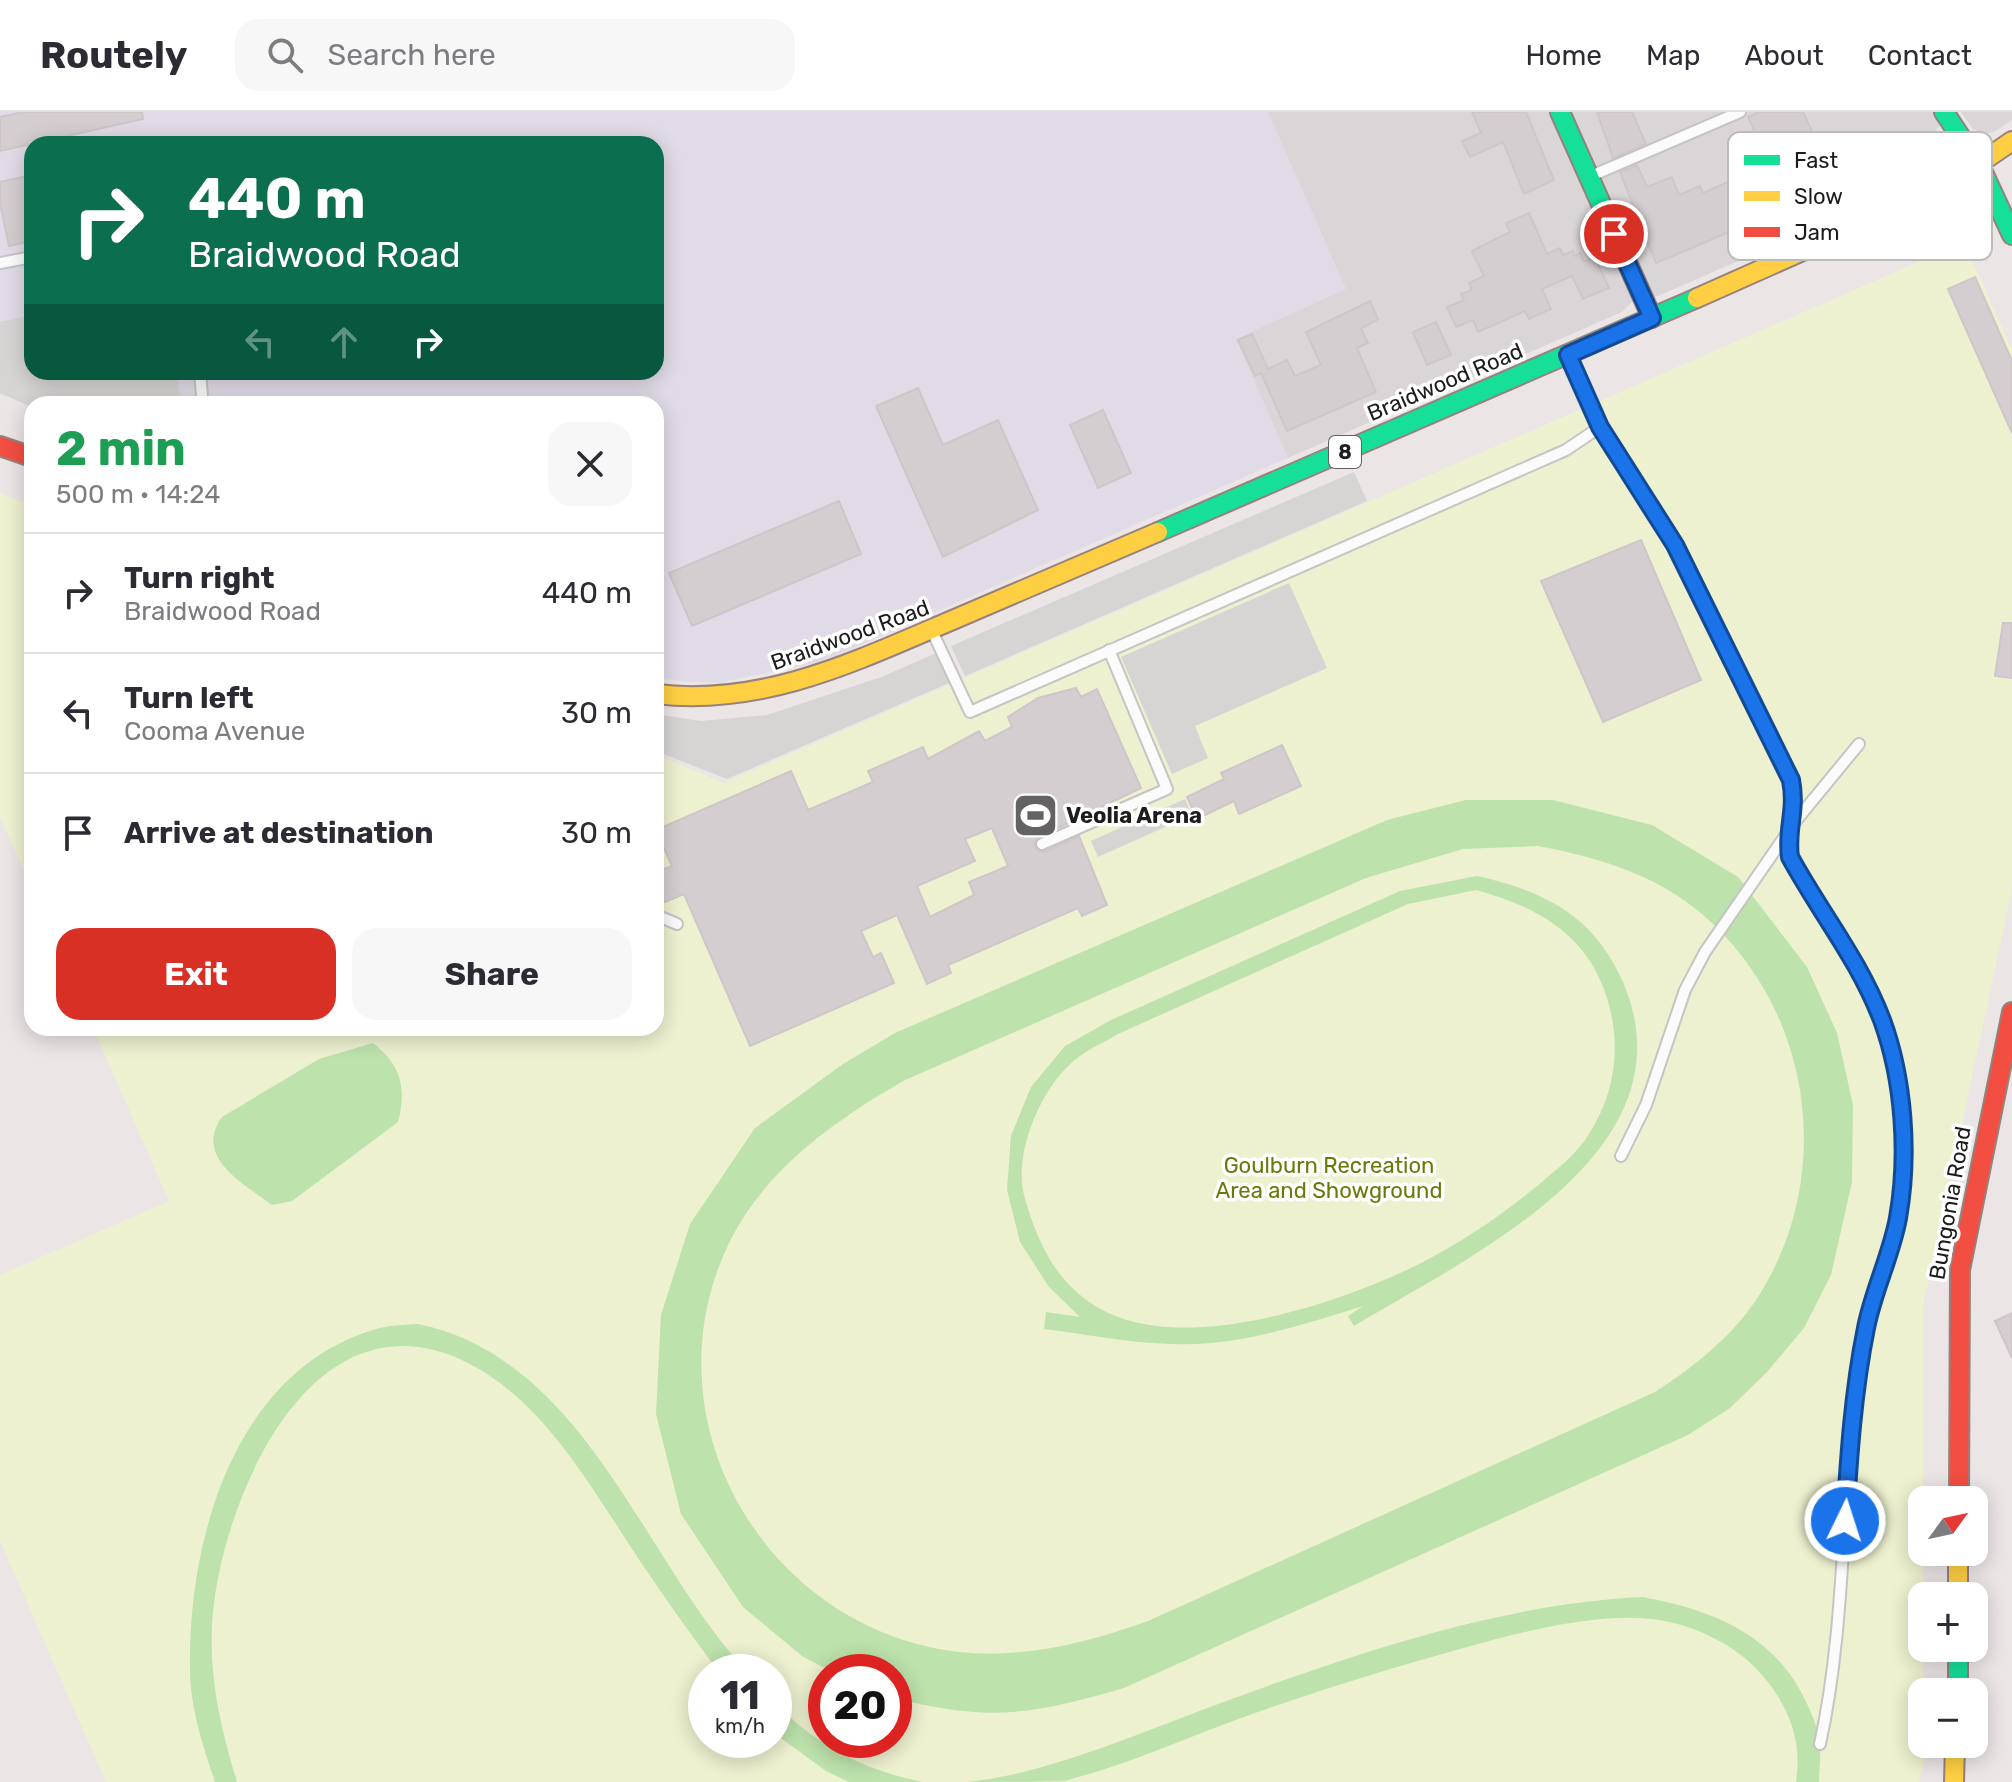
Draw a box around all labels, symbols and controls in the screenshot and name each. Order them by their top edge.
search box [235,19,795,91]
text: Routely [40,32,187,78]
icon: search [263,33,307,77]
text: Search here [327,37,496,73]
text: Home [1525,39,1602,72]
text: Map [1646,39,1700,72]
text: About [1744,39,1824,72]
text: Contact [1868,39,1972,72]
legend [1728,132,1992,260]
text: Fast [1794,147,1839,174]
text: 440 m [188,166,366,232]
icon: right [56,168,160,272]
text: Slow [1794,183,1843,210]
pin [1580,200,1648,268]
icon: arrive [1592,212,1636,256]
text: Jam [1794,219,1840,246]
text: Braidwood Road [188,233,461,276]
icon: left [238,320,282,364]
icon: ahead [322,320,366,364]
icon: right [406,320,450,364]
street label: Braidwood Road [1363,337,1527,427]
text: 2 min [56,420,186,477]
button: close [548,422,632,506]
road number: 8 [1329,436,1361,468]
text: 500 m · 14:24 [56,479,220,510]
text: Turn right [124,560,275,596]
icon: right [56,571,100,615]
text: 440 m [542,575,632,611]
street label: Braidwood Road [767,594,933,676]
text: Braidwood Road [124,596,321,627]
text: Turn left [124,680,254,716]
icon: left [56,691,100,735]
text: 30 m [561,695,632,731]
text: Cooma Avenue [124,716,305,747]
sports icon: Veolia Arena [1011,791,1059,839]
place label: Veolia Arena [1066,802,1202,829]
icon: arrive [56,811,100,855]
text: Arrive at destination [124,815,434,851]
text: 30 m [561,815,632,851]
button: Exit [56,928,336,1020]
button: Share [352,928,632,1020]
street label: Bungonia Road [1923,1124,1977,1282]
park label: Goulburn Recreation Area and Showground [1215,1152,1443,1204]
position arrow [1803,1479,1887,1563]
north arrow [1908,1486,1988,1566]
map controls [1908,1486,1988,1758]
button: + [1908,1582,1988,1662]
speed limit sign: 20 [808,1654,912,1758]
text: 11 [720,1672,760,1719]
button: − [1908,1678,1988,1758]
text: km/h [715,1714,765,1738]

